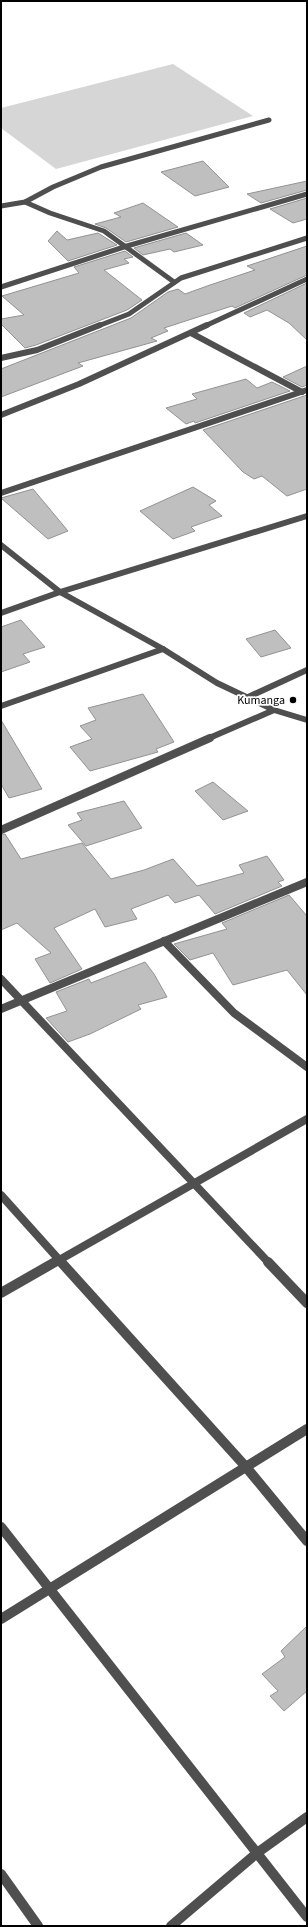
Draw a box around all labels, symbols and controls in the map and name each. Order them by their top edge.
place label: Kumanga [237,692,285,709]
marker: Kumanga [288,695,298,705]

